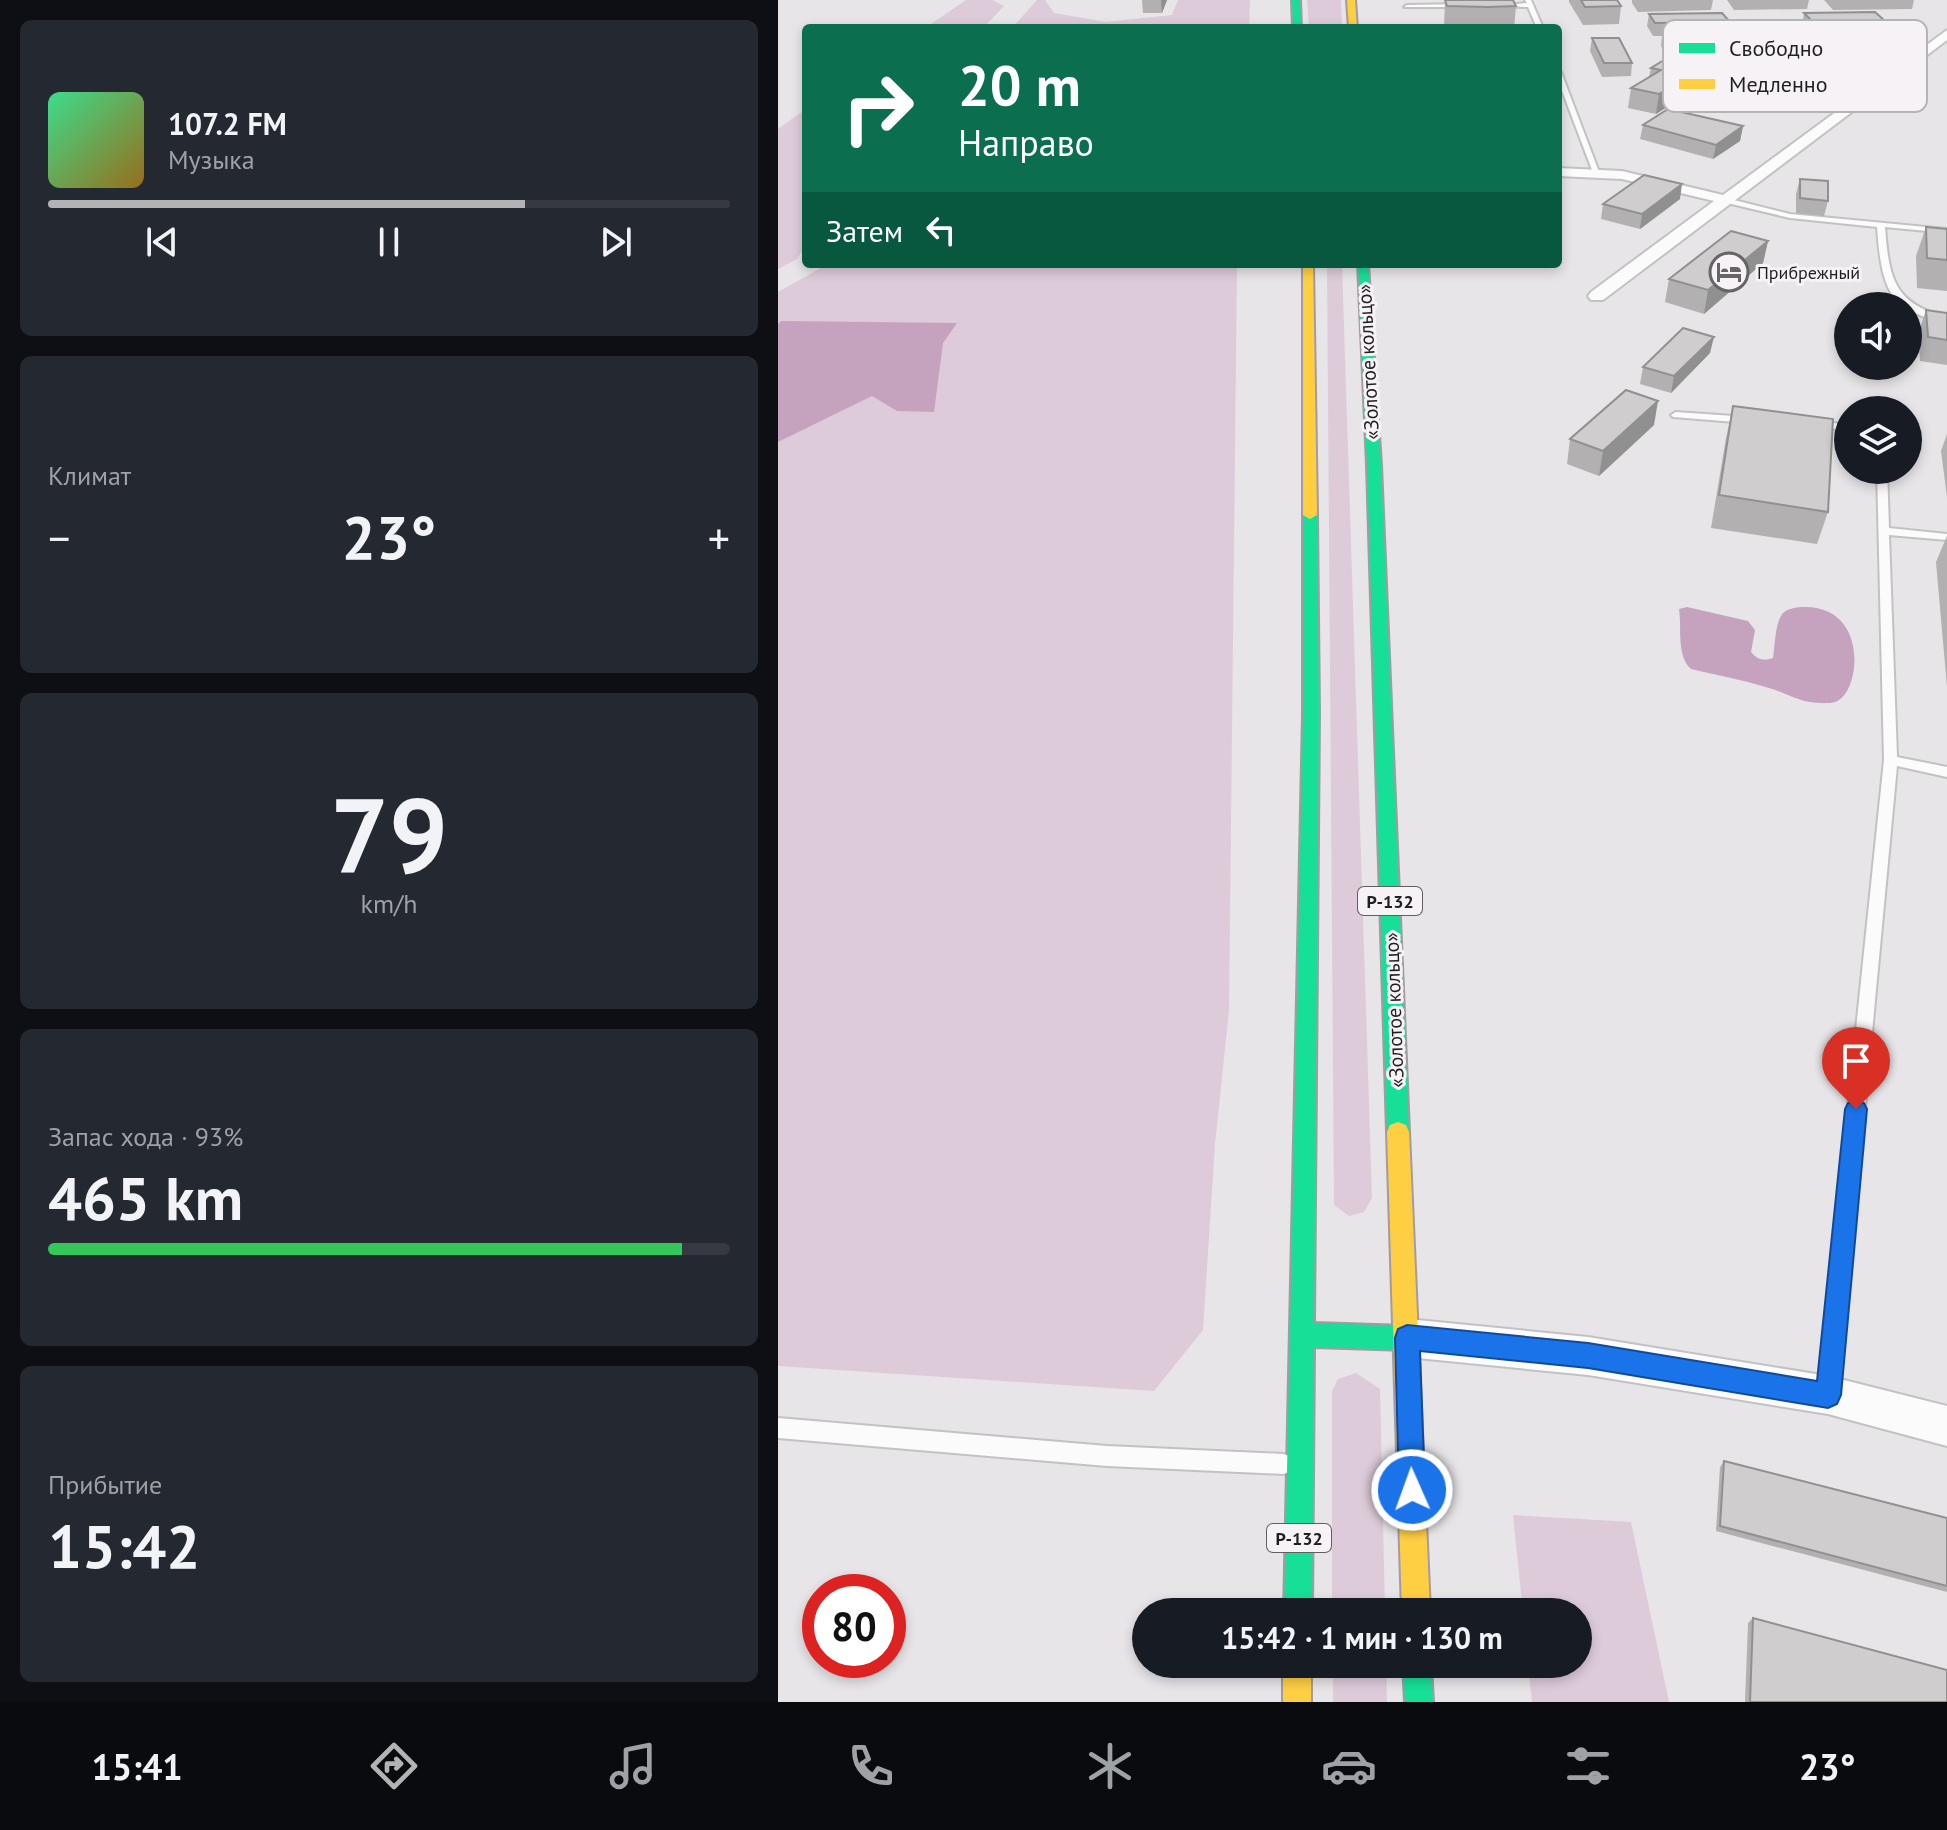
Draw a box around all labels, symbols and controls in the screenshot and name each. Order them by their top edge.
legend [1663,20,1927,112]
text: Свободно [1729,34,1823,62]
text: 20 m [958,49,1081,121]
icon: right [826,56,930,160]
text: Медленно [1729,70,1827,98]
text: 107.2 FM [168,104,287,143]
text: Направо [958,119,1094,166]
text: Музыка [168,143,255,176]
icon: left [919,208,963,252]
text: Затем [826,211,903,250]
icon: previous [140,220,184,264]
icon: pause [367,220,411,264]
icon: next [594,220,638,264]
hotel icon: Прибрежный [1708,251,1750,293]
place label: Прибрежный [1757,261,1860,284]
street label: «Золотое кольцо» [1351,284,1385,440]
map controls [1834,292,1922,484]
button: sound [1834,292,1922,380]
button: layers [1834,396,1922,484]
text: Климат [48,459,131,492]
text: 23° [342,498,436,576]
text: − [48,509,70,566]
text: + [708,509,730,566]
text: 79 [330,767,448,902]
text: km/h [361,887,418,920]
road number: Р-132 [1358,887,1422,915]
street label: «Золотое кольцо» [1378,932,1410,1088]
pin [1822,1027,1890,1109]
icon: arrive [1834,1039,1878,1083]
text: Запас хода · 93% [48,1120,243,1153]
text: 465 km [48,1159,243,1237]
position arrow [1370,1448,1454,1532]
text: Прибытие [48,1468,162,1501]
text: 15:42 [48,1507,200,1585]
road number: Р-132 [1267,1524,1331,1552]
speed limit sign: 80 [802,1574,906,1678]
text: 15:42 · 1 мин · 130 m [1221,1618,1503,1657]
icon: directions [366,1738,422,1794]
icon: music [605,1738,661,1794]
icon: phone [843,1738,899,1794]
icon: climate [1082,1738,1138,1794]
icon: car [1321,1738,1377,1794]
icon: filters [1560,1738,1616,1794]
text: 15:41 [91,1743,183,1790]
text: 23° [1799,1743,1855,1790]

